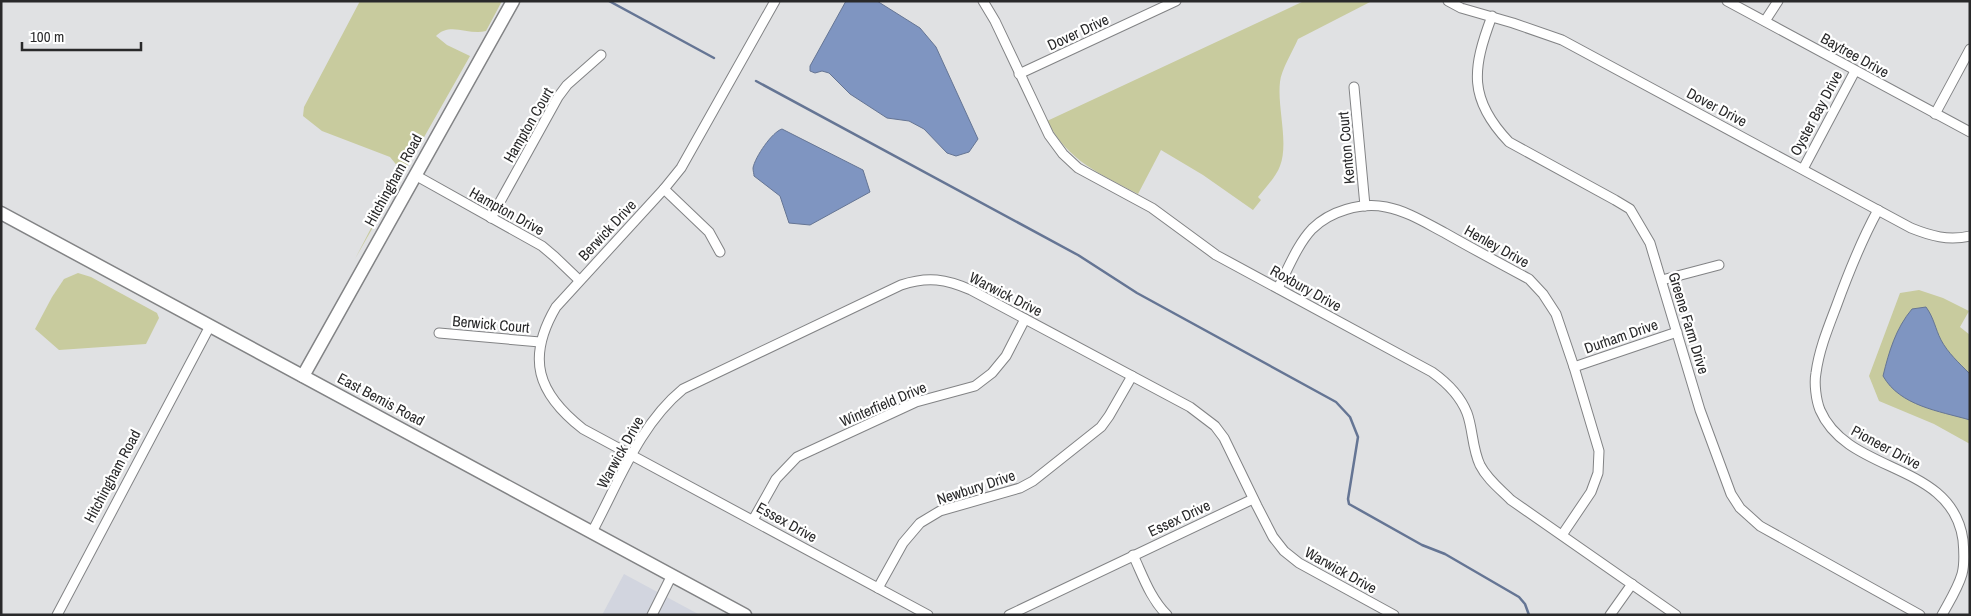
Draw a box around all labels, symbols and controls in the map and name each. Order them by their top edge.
street label: Dover Drive [1044,9,1112,55]
scale bar [22,20,141,52]
text: 100 m [30,26,64,47]
street label: Baytree Drive [1817,28,1893,82]
street label: Oyster Bay Drive [1785,67,1847,159]
street label: Dover Drive [1683,82,1751,132]
street label: Hampton Court [498,83,558,166]
street label: Kenton Court [1332,110,1360,185]
street label: Hitchingham Road [359,130,427,230]
street label: Hampton Drive [466,182,548,240]
street label: Berwick Drive [573,195,641,265]
street label: Henley Drive [1461,220,1533,272]
street label: Roxbury Drive [1267,260,1346,316]
street label: Warwick Drive [966,267,1046,321]
street label: Greene Farm Drive [1664,270,1714,377]
street label: Berwick Court [452,310,531,338]
street label: Durham Drive [1581,314,1661,358]
street label: East Bemis Road [334,367,428,431]
street label: Winterfield Drive [836,376,930,432]
street label: Warwick Drive [592,412,649,492]
street label: Pioneer Drive [1848,420,1925,474]
street label: Hitchingham Road [79,426,145,526]
street label: Newbury Drive [934,464,1018,510]
street label: Essex Drive [1145,494,1214,542]
street label: Essex Drive [753,497,821,547]
street label: Warwick Drive [1301,542,1381,599]

